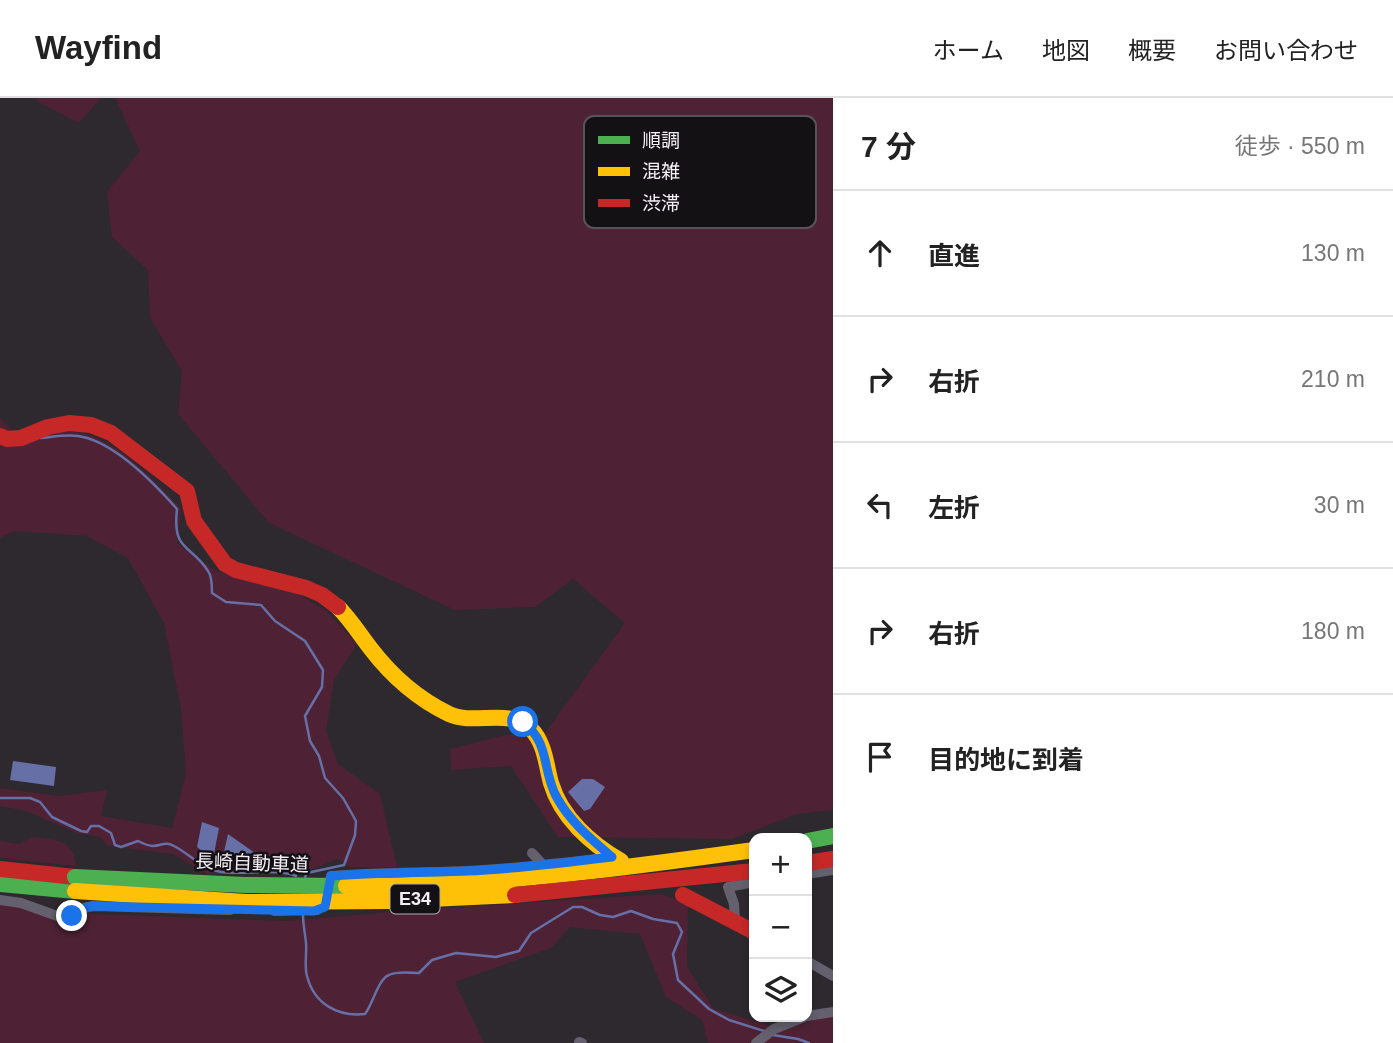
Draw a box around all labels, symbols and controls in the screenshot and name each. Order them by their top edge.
text: Wayfind [35,29,162,66]
text: ホーム [933,37,1004,64]
text: 地図 [1042,37,1090,64]
text: 概要 [1128,37,1176,64]
text: お問い合わせ [1214,37,1358,64]
legend [584,116,816,228]
text: 順調 [642,130,680,151]
text: 7 分 [861,130,916,163]
text: 徒歩 · 550 m [1235,133,1365,159]
text: 混雑 [642,161,680,182]
text: 渋滞 [642,193,680,214]
icon: ahead [861,234,899,272]
text: 130 m [1301,240,1365,266]
text: 直進 [928,241,980,271]
icon: right [861,360,899,398]
text: 210 m [1301,366,1365,392]
text: 右折 [928,367,980,397]
icon: left [861,486,899,524]
text: 30 m [1314,492,1365,518]
text: 左折 [928,493,980,523]
icon: right [861,612,899,650]
text: 180 m [1301,618,1365,644]
text: 右折 [928,619,980,649]
route start [507,706,538,737]
icon: arrive [861,738,899,776]
text: 目的地に到着 [928,745,1084,775]
map controls [749,833,812,1022]
button: + [749,833,812,896]
street label: 長崎自動車道 [195,851,309,875]
road number: E34 [390,884,440,914]
button: − [749,896,812,959]
route end [56,900,87,931]
button: layers [749,959,812,1022]

